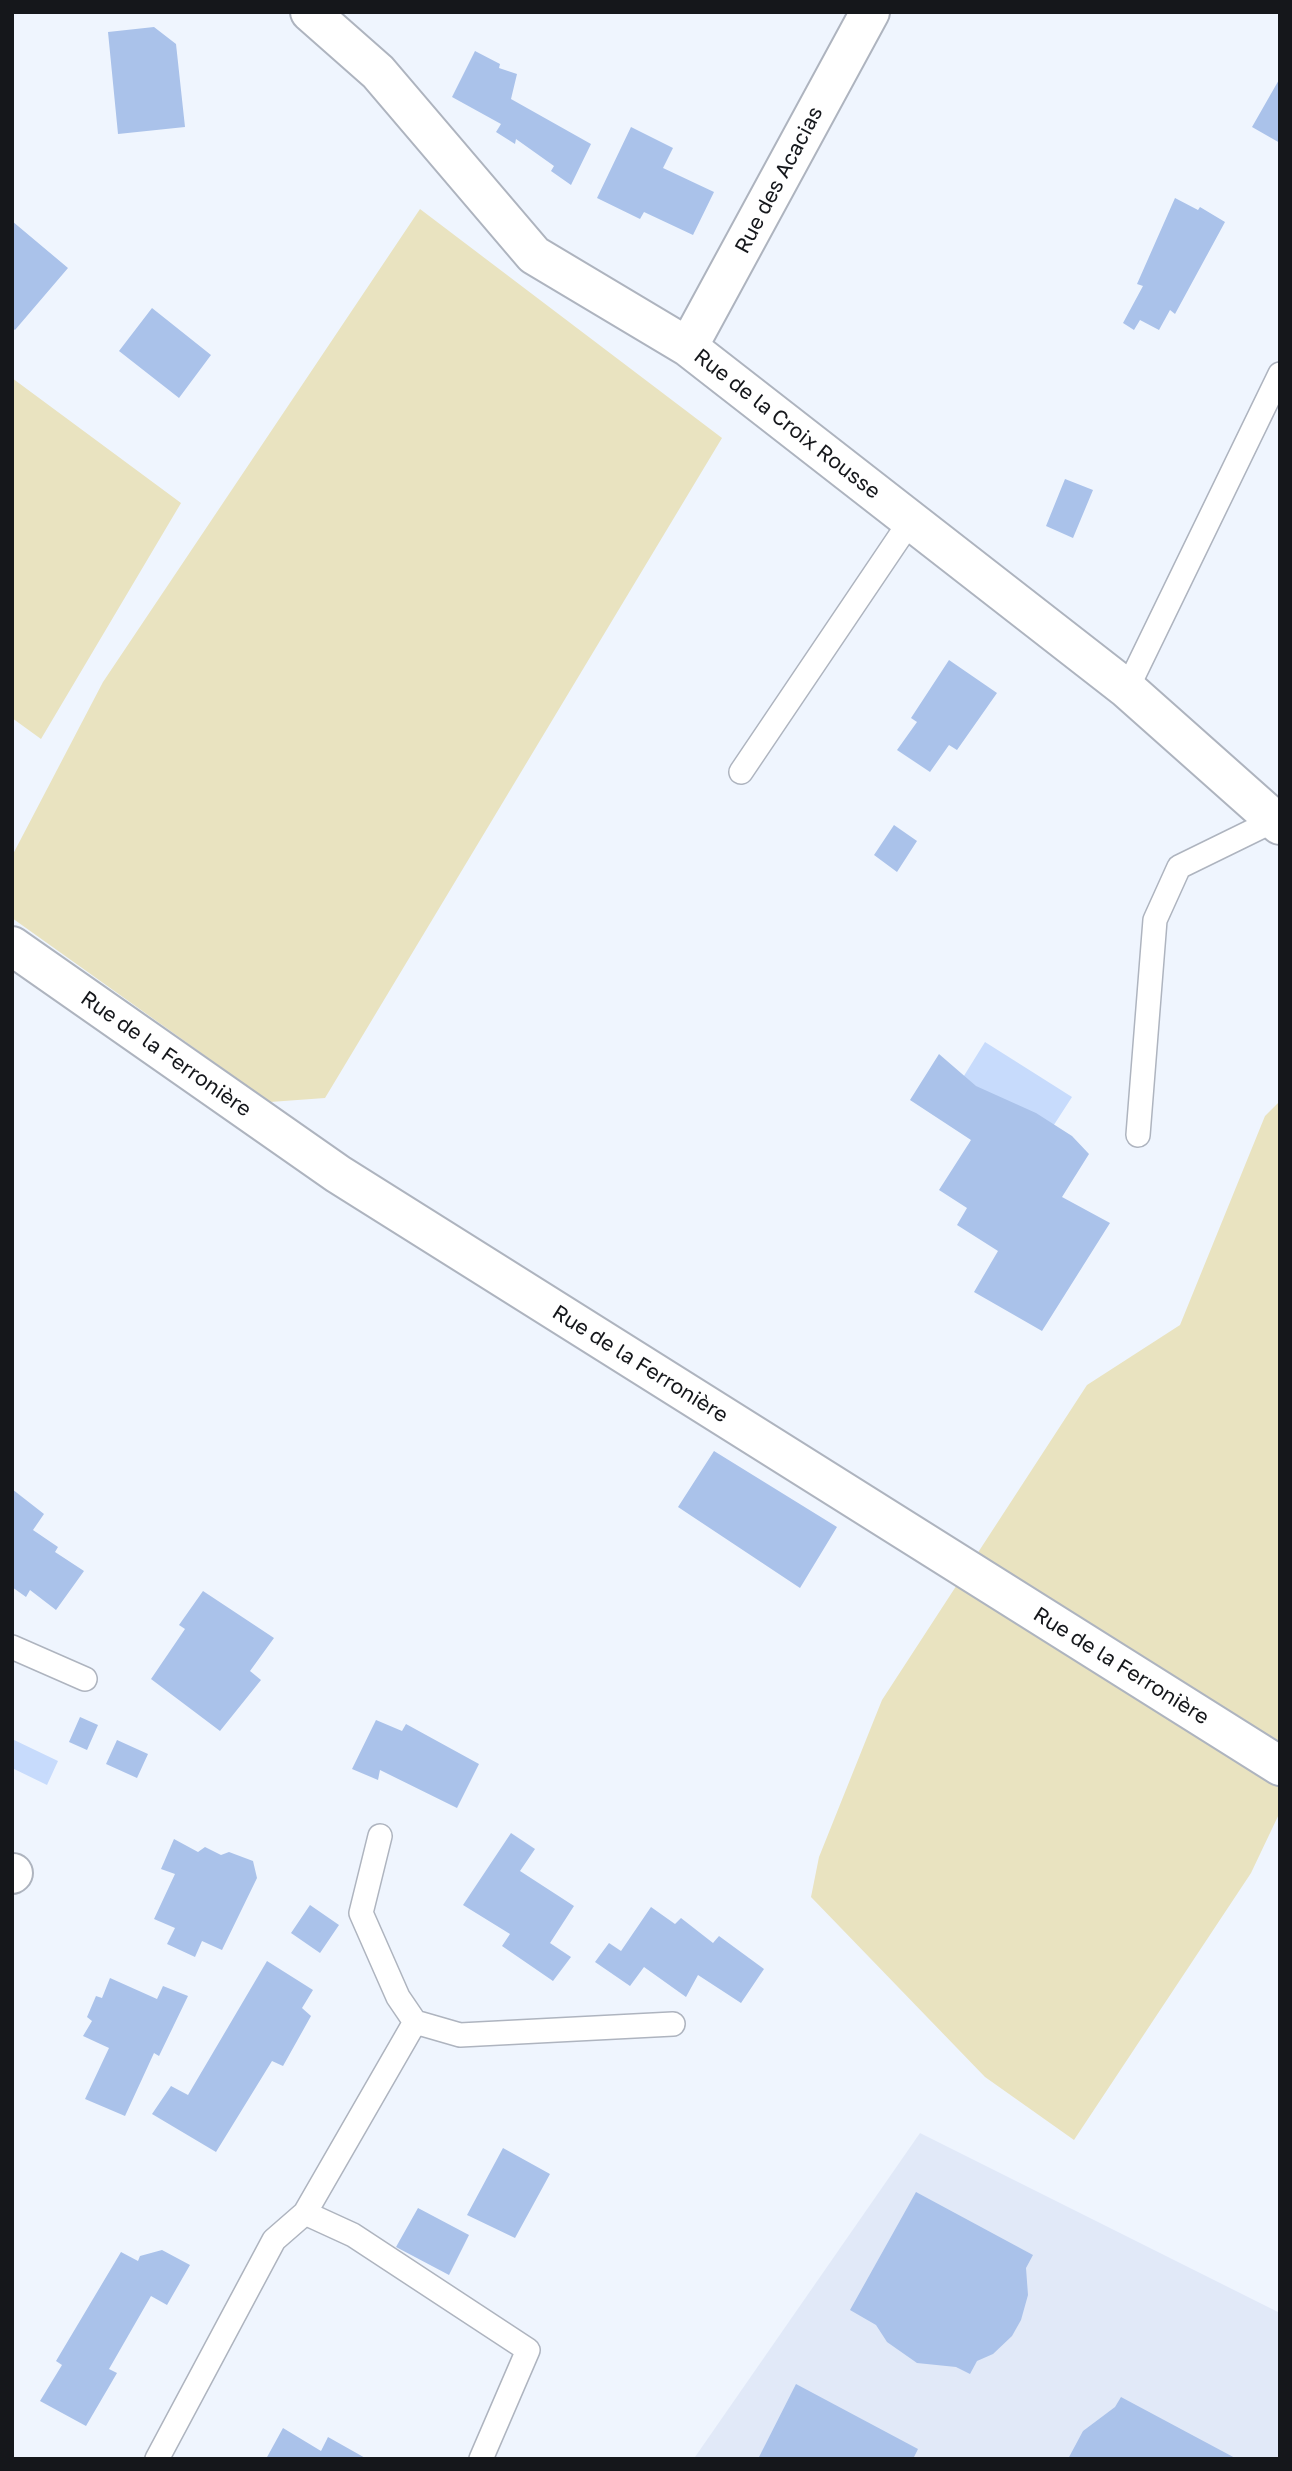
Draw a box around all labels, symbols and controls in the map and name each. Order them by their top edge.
street label: Rue des Acacias [730,102,828,258]
street label: Rue de la Croix Rousse [689,343,885,505]
street label: Rue de la Ferronière [76,986,256,1122]
street label: Rue de la Ferronière [548,1300,732,1428]
street label: Rue de la Ferronière [1029,1602,1213,1730]

